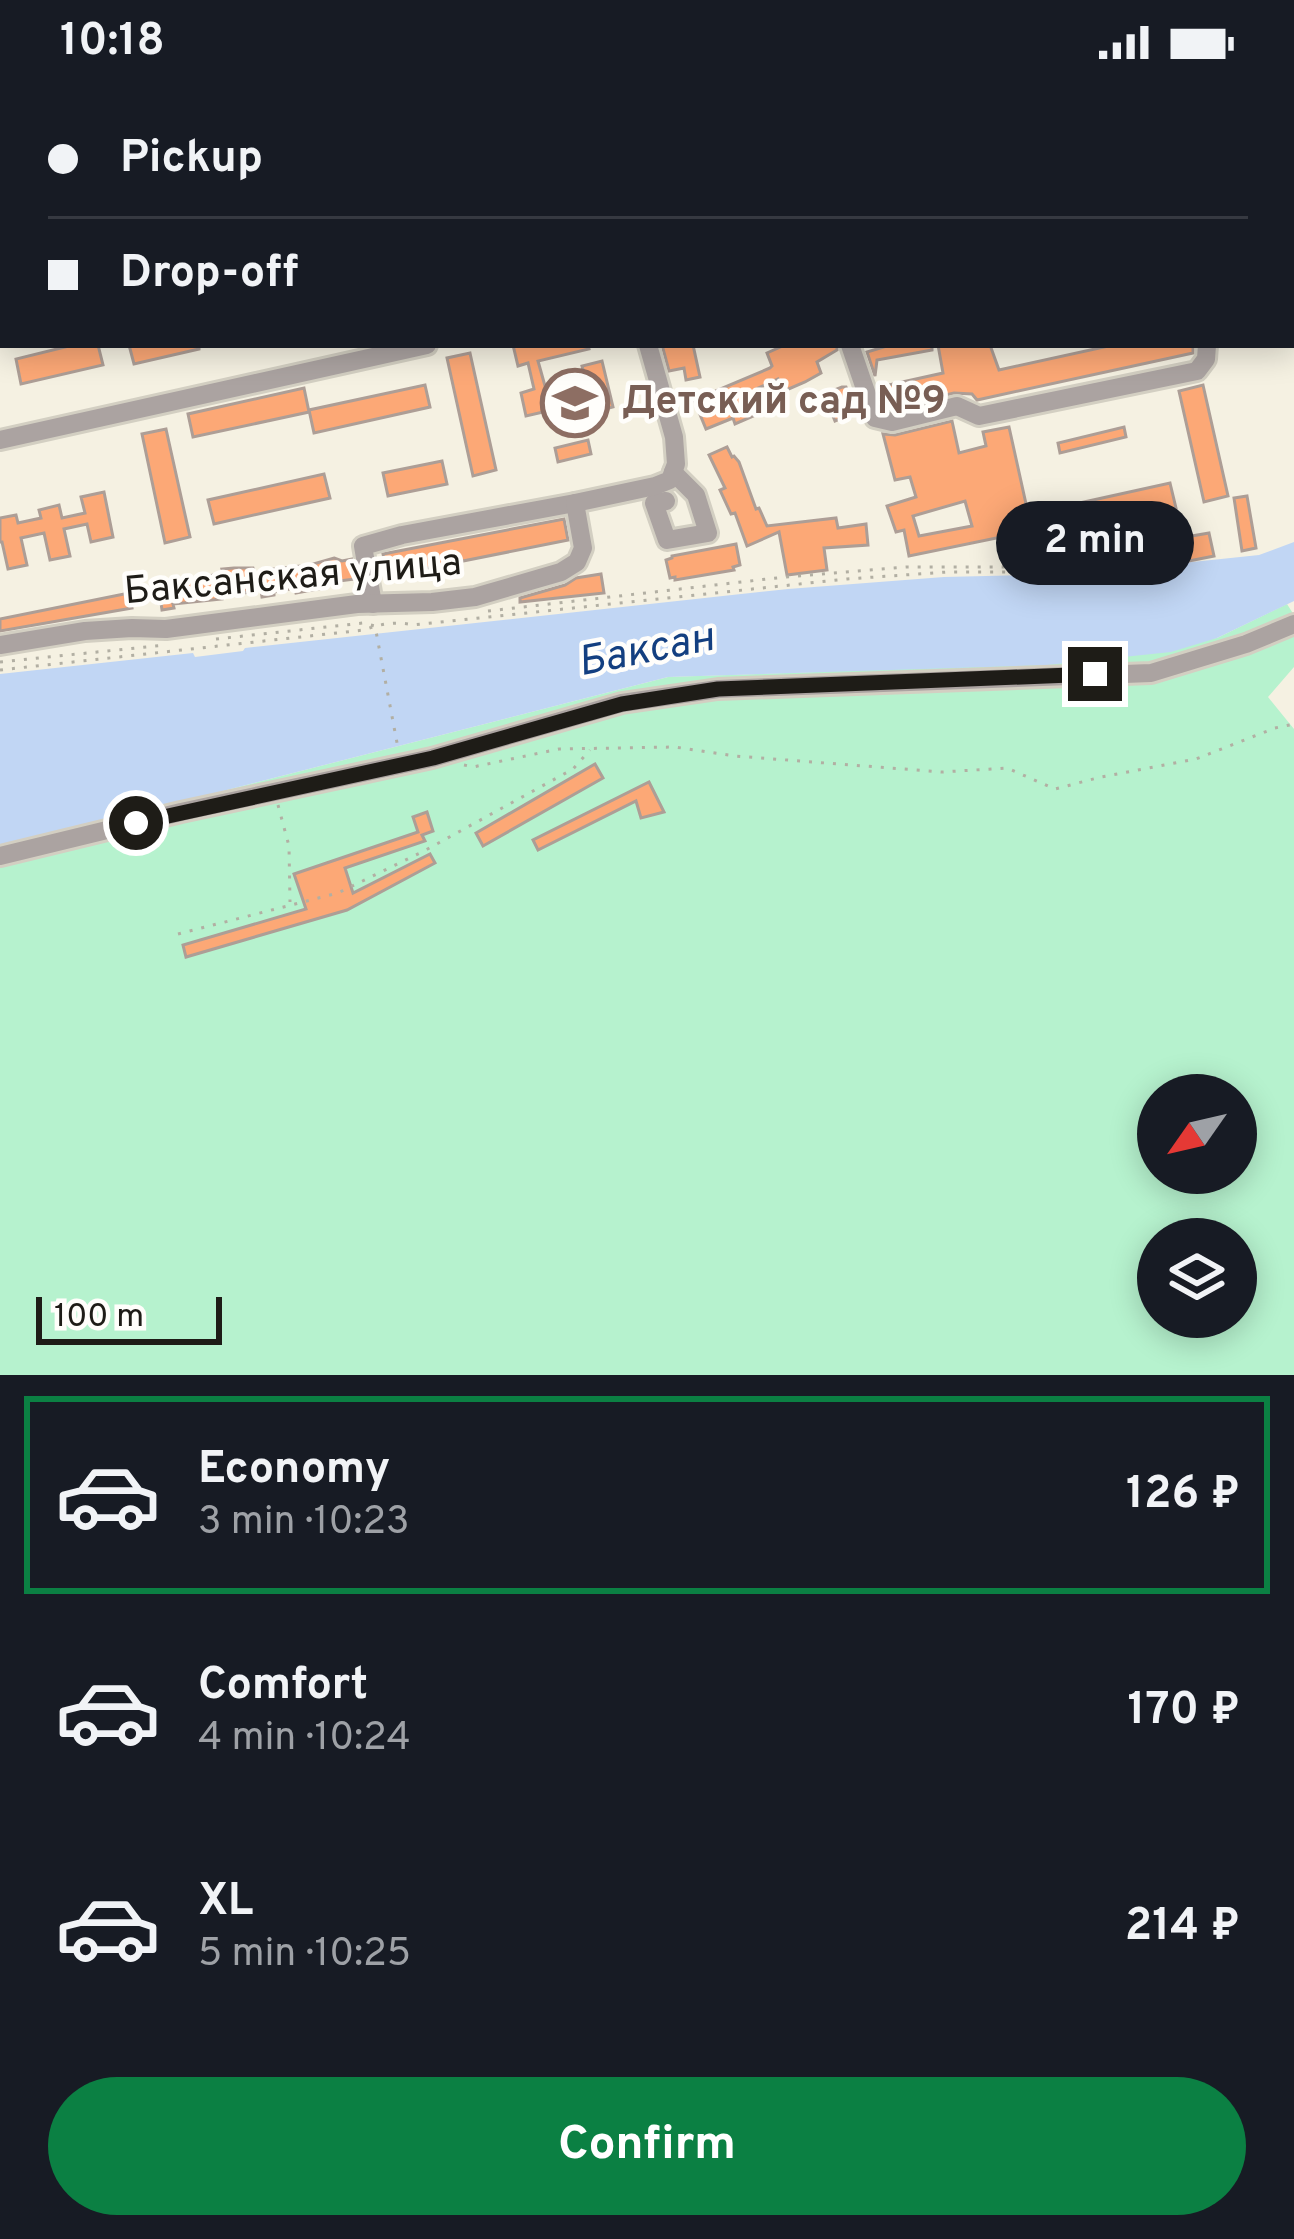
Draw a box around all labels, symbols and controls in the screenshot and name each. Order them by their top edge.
text: 10:18 [60,14,165,71]
text: Pickup [120,131,263,188]
text: Drop-off [120,246,299,303]
school or university icon: Детский сад №9 [540,368,610,438]
place label: Детский сад №9 [622,379,946,428]
callout: 2 min [996,500,1194,584]
text: 2 min [1044,518,1146,567]
street label: Баксанская улица [122,540,464,618]
water label: Баксан [573,613,719,691]
route end [1068,647,1122,701]
route start [109,796,163,850]
north arrow [1137,1074,1257,1194]
map controls [1137,1074,1257,1338]
button: layers [1137,1218,1257,1338]
scale bar [36,1291,222,1344]
text: 100 m [54,1297,144,1339]
icon: car [54,1441,162,1549]
text: Economy [198,1442,390,1499]
text: 126 ₽ [1126,1467,1240,1524]
text: 3 min · 10:23 [198,1499,410,1548]
icon: car [54,1657,162,1765]
text: Comfort [198,1658,368,1715]
text: 170 ₽ [1127,1683,1240,1740]
text: 4 min · 10:24 [198,1715,411,1764]
icon: car [54,1873,162,1981]
text: XL [198,1874,253,1931]
text: 214 ₽ [1125,1899,1240,1956]
text: 5 min · 10:25 [198,1931,411,1980]
button: Confirm [48,2077,1246,2215]

